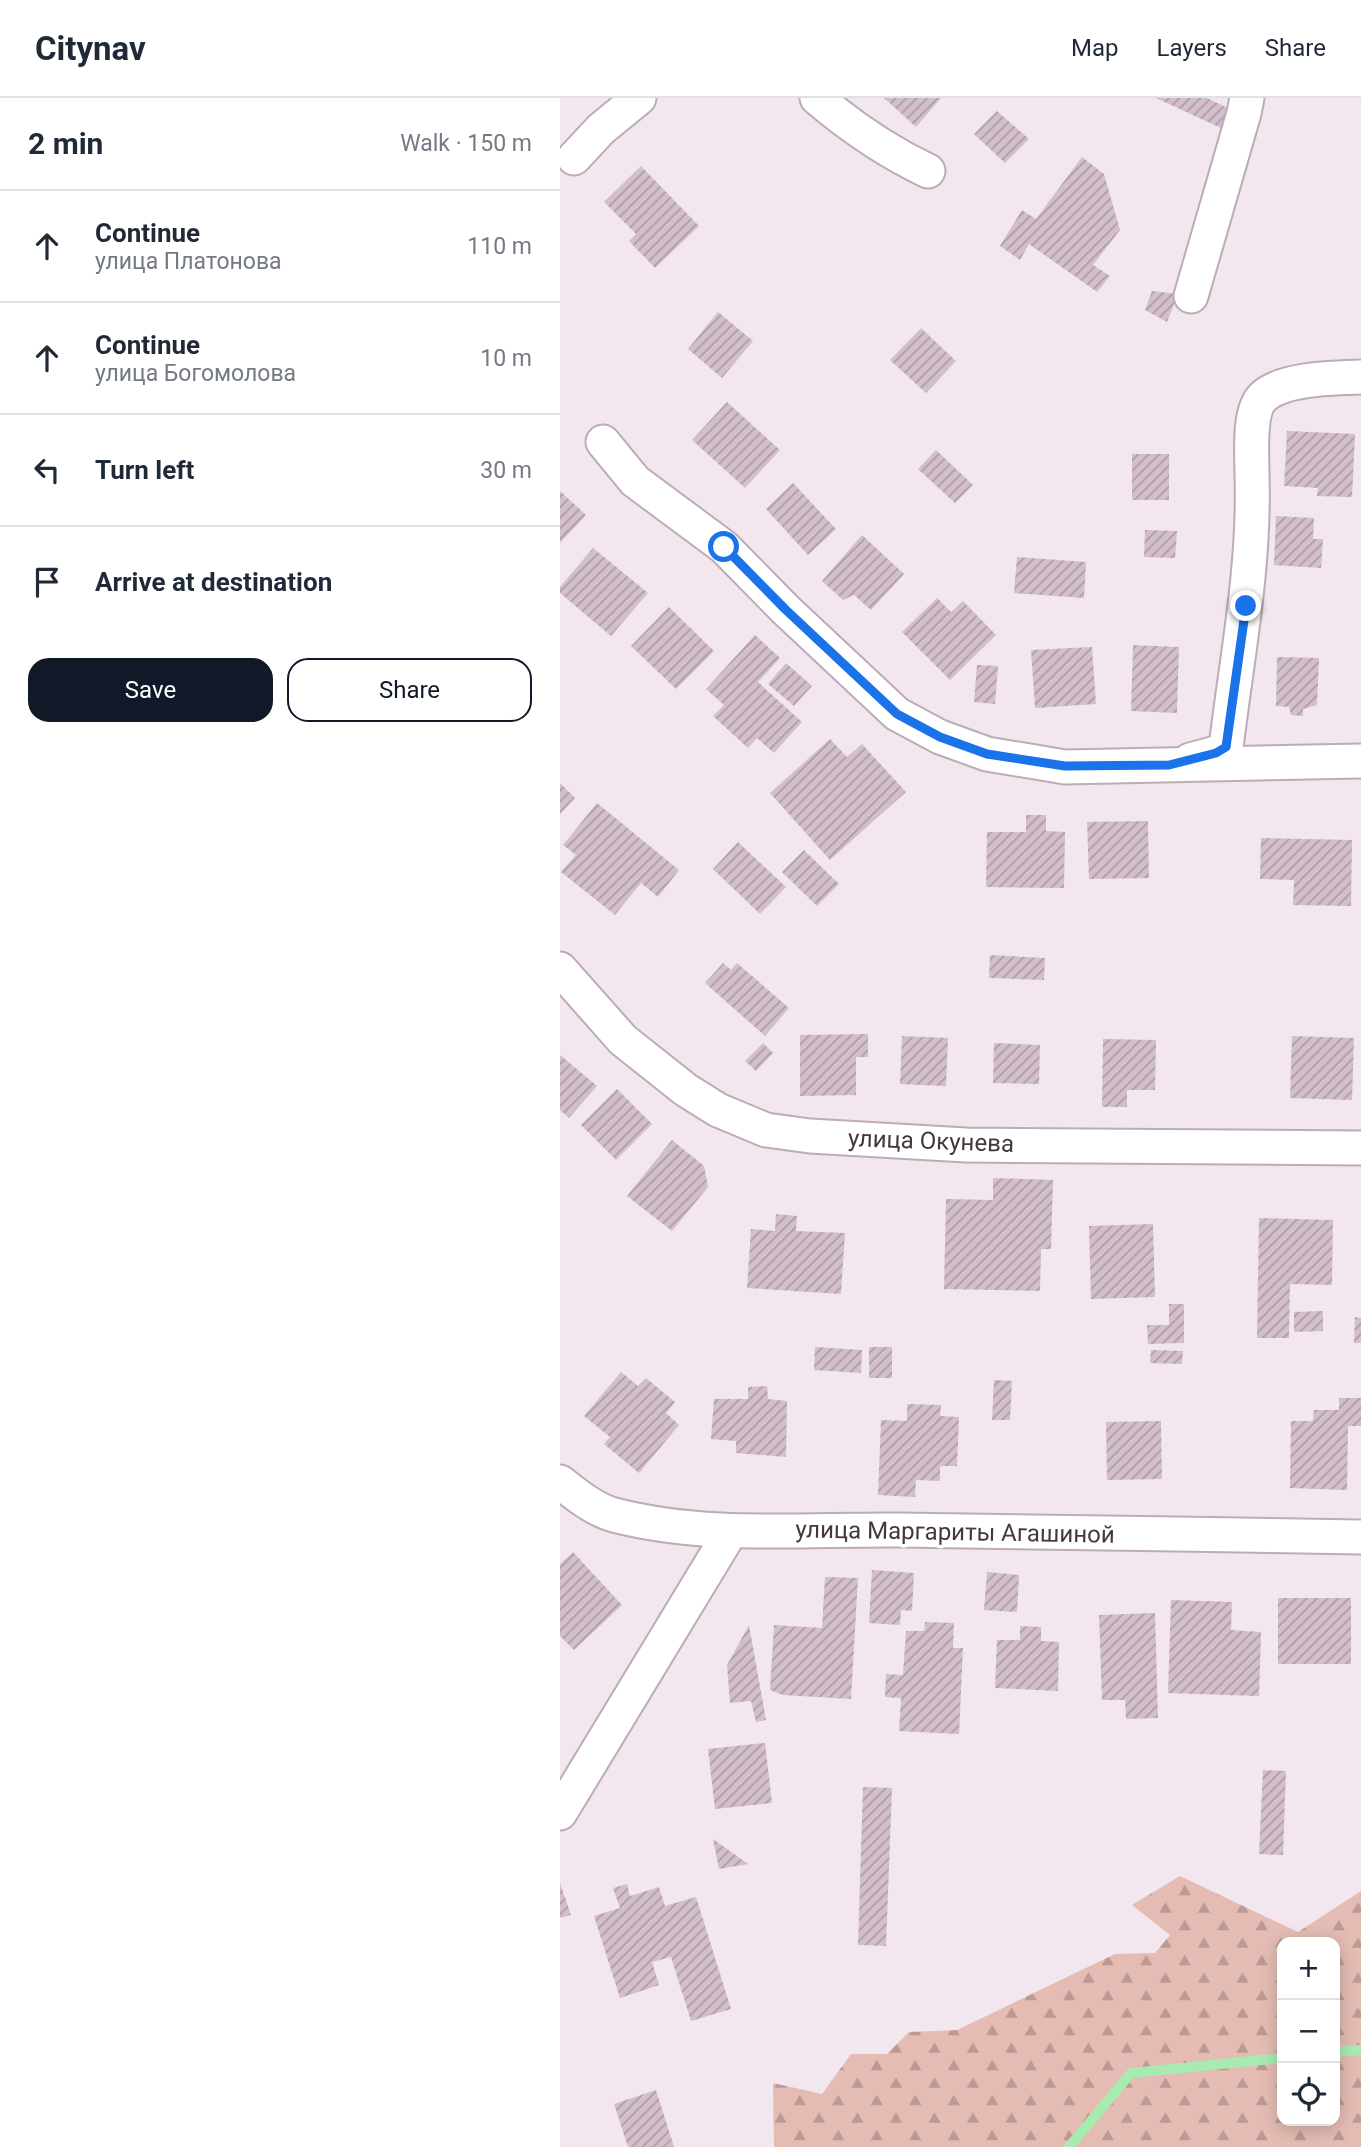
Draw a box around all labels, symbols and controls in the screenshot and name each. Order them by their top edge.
text: Citynav [35,29,146,68]
text: Map [1071,34,1119,62]
text: Layers [1157,34,1227,62]
text: Share [1265,34,1326,62]
text: 2 min [28,126,103,161]
text: Walk · 150 m [400,130,532,157]
text: Continue [95,218,200,248]
icon: ahead [28,227,66,265]
text: 110 m [467,233,532,260]
text: улица Платонова [95,248,282,275]
text: Continue [95,330,200,360]
icon: ahead [28,339,66,377]
text: 10 m [480,345,532,372]
text: улица Богомолова [95,360,296,387]
icon: left [28,451,66,489]
text: Turn left [95,455,194,485]
text: 30 m [480,457,532,484]
route start [708,531,739,562]
icon: arrive [28,563,66,601]
text: Arrive at destination [95,567,332,597]
route end [1230,590,1261,621]
button: Save [28,658,273,722]
button: Share [287,658,532,722]
street label: улица Окунева [848,1124,1014,1158]
street label: улица Маргариты Агашиной [795,1515,1115,1549]
map controls [1277,1937,1340,2126]
button: + [1277,1937,1340,2000]
button: − [1277,2000,1340,2063]
button: locate [1277,2063,1340,2126]

